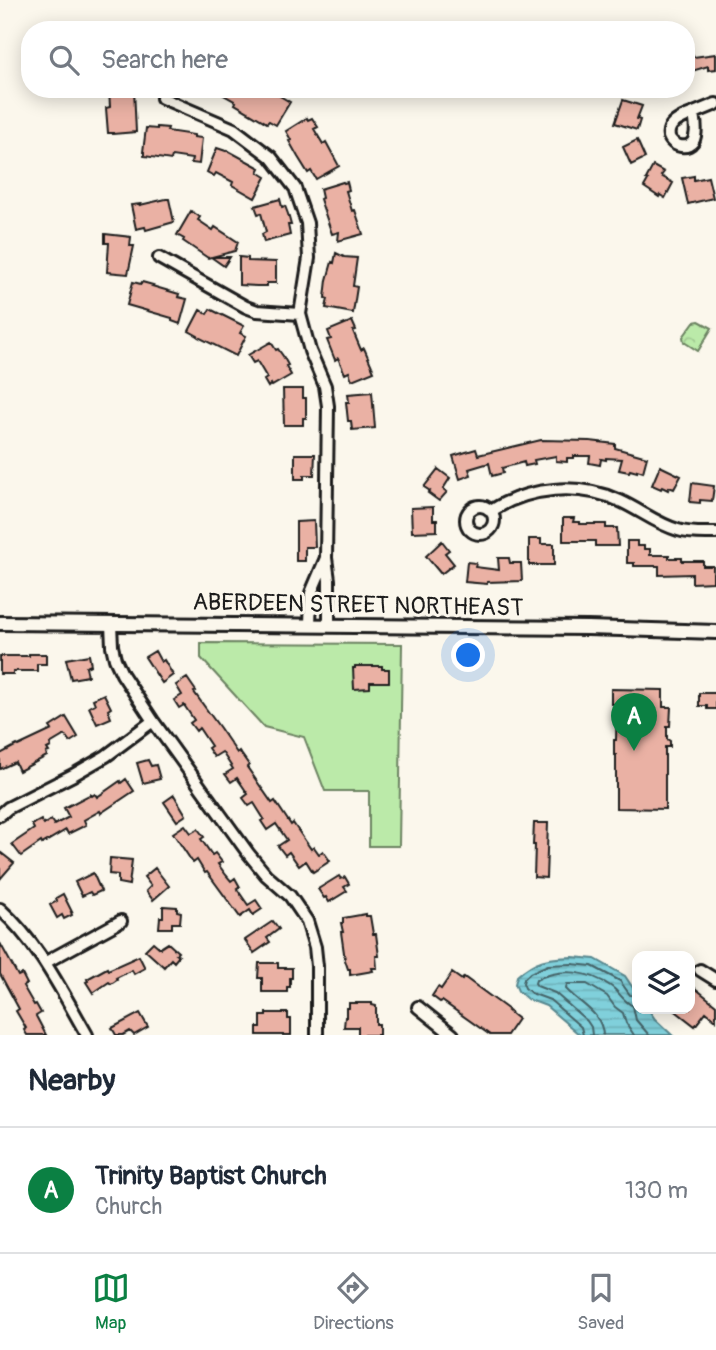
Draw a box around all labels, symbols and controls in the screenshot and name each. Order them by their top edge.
search box [21,21,695,98]
icon: search [45,41,83,79]
text: Search here [101,44,228,76]
street label: ABERDEEN STREET NORTHEAST [192,588,524,622]
your location [451,638,485,672]
pin: A [611,693,657,751]
map controls [632,951,695,1014]
button: layers [632,951,695,1014]
text: Nearby [28,1062,115,1099]
text: Trinity Baptist Church [95,1160,327,1192]
text: A [44,1176,58,1205]
text: 130 m [625,1176,688,1205]
text: Church [95,1192,162,1221]
tab: Map [92,1269,130,1335]
tab: Directions [313,1269,394,1335]
tab: Saved [577,1269,624,1335]

